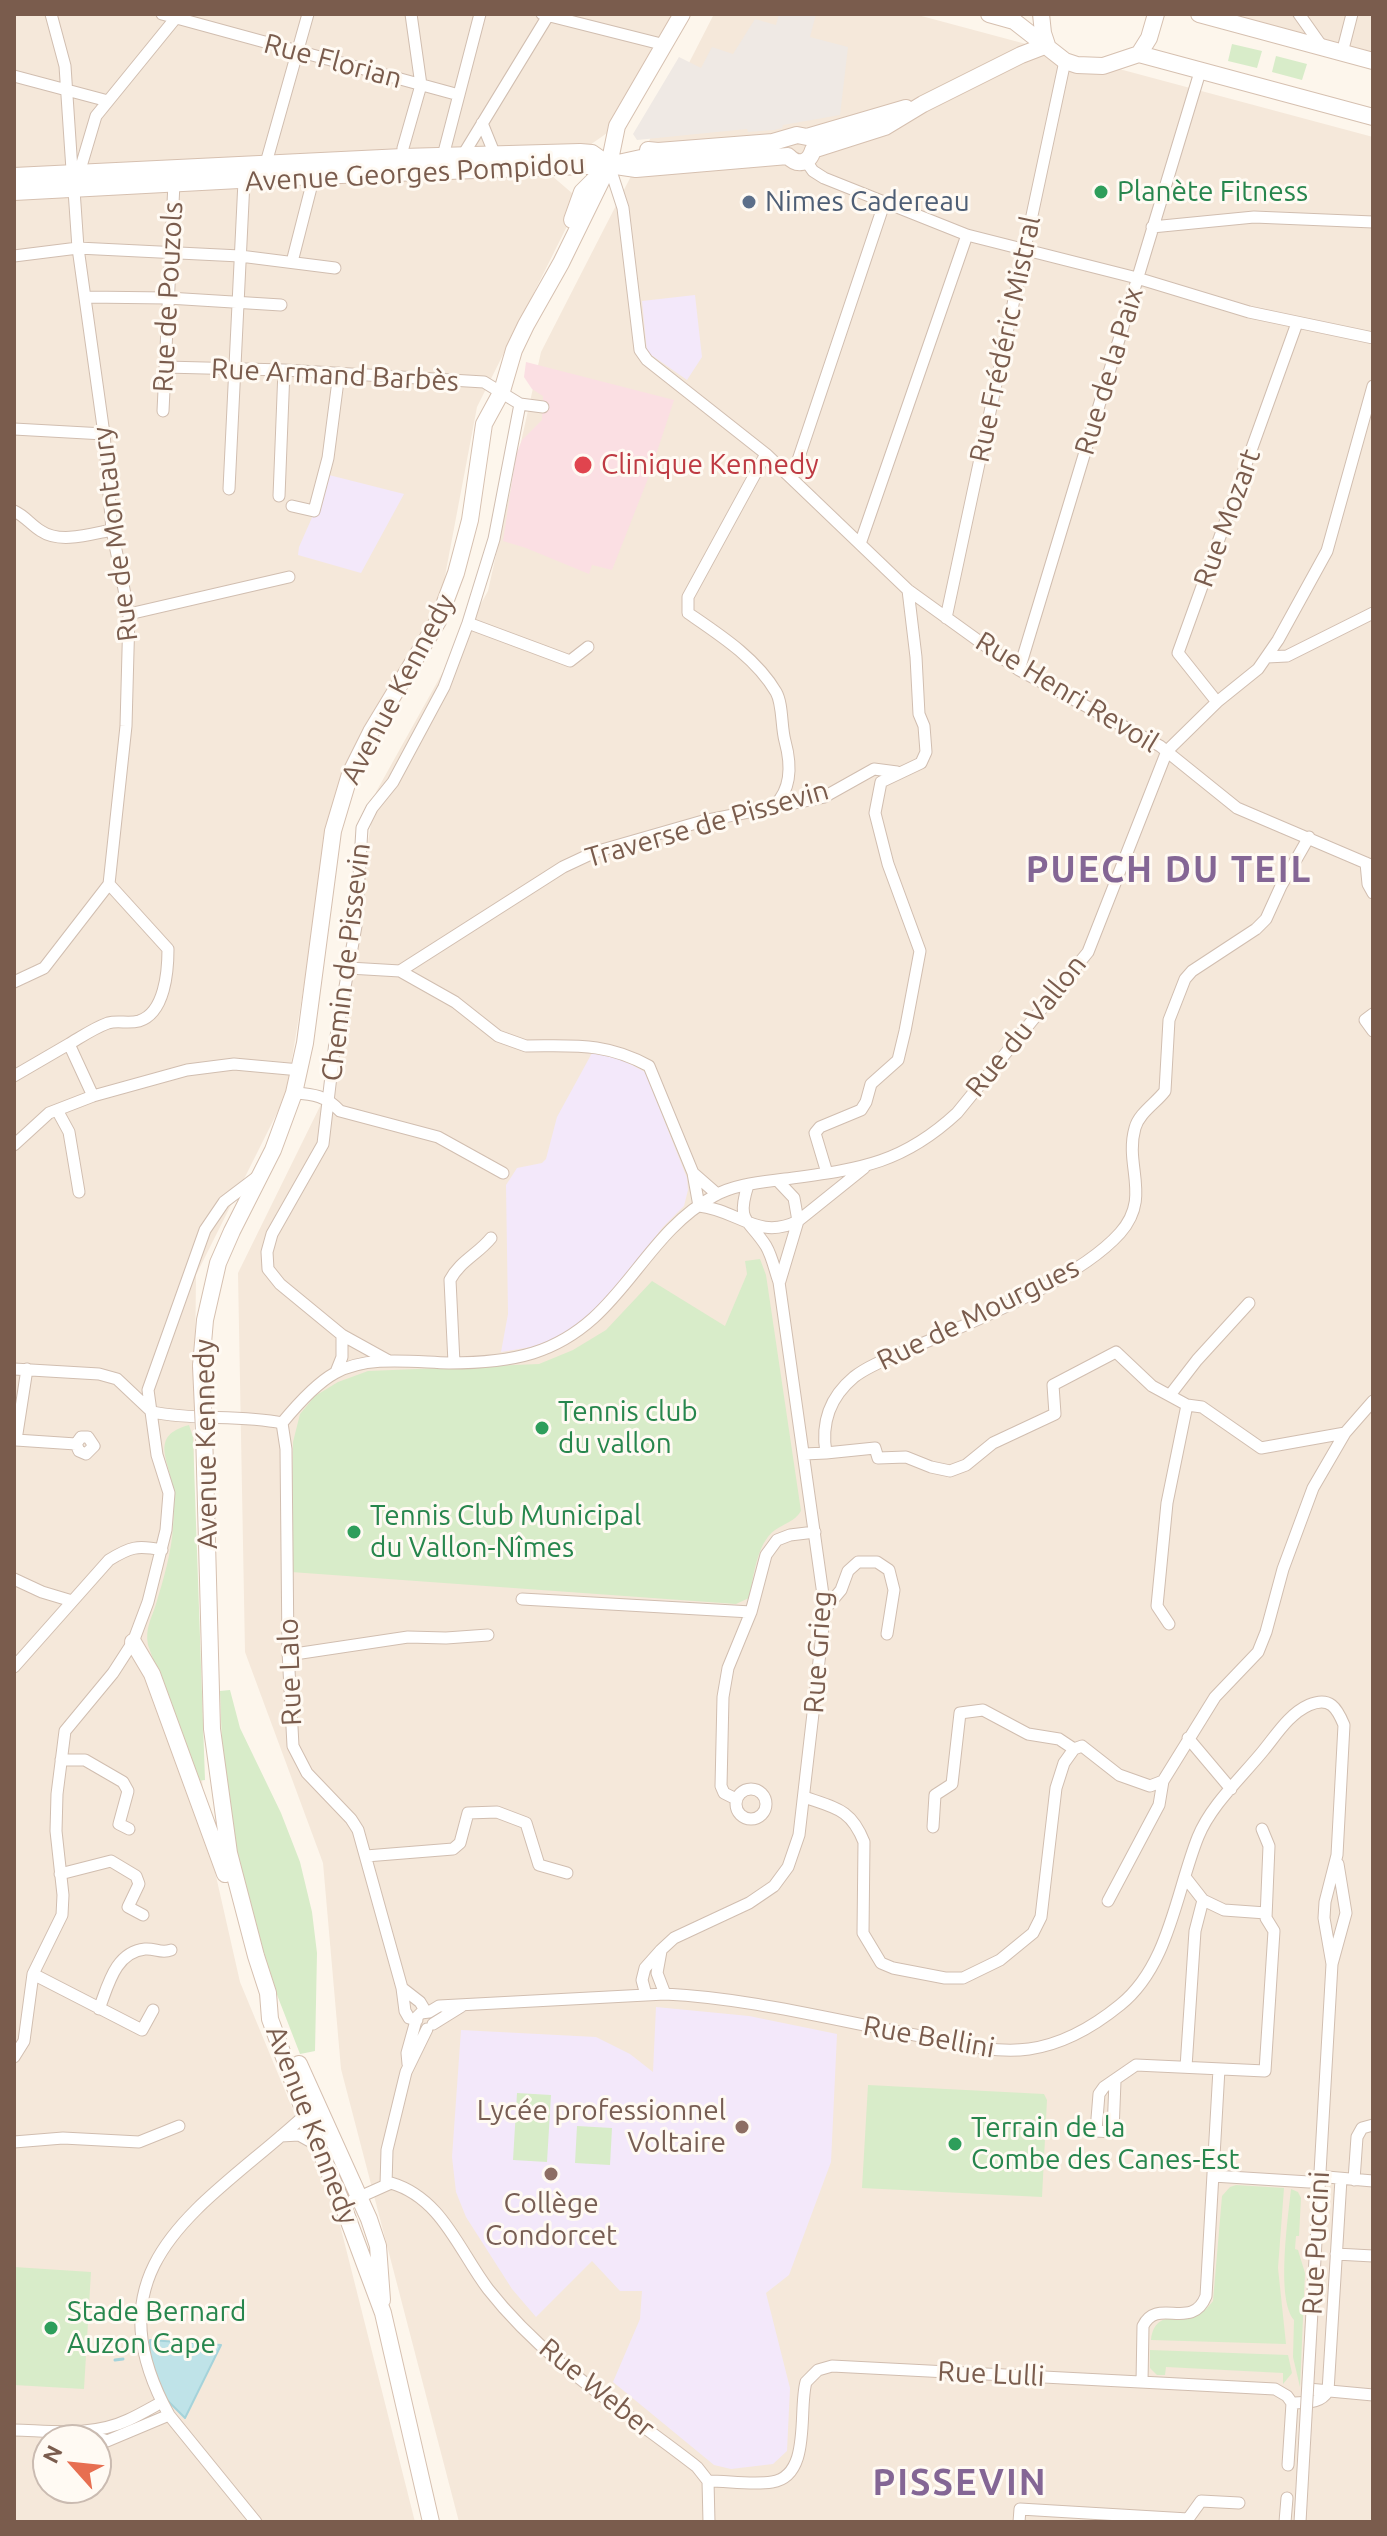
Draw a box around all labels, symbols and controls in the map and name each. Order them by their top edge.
street label: Rue Florian [260,26,406,96]
street label: Avenue Georges Pompidou [244,147,586,199]
place label: Planète Fitness [1117,175,1308,209]
marker: Planète Fitness [1092,183,1110,201]
place label: Nimes Cadereau [765,185,970,219]
marker: Nimes Cadereau [740,193,758,211]
street label: Rue de Pouzols [146,201,190,393]
street label: Rue Frédéric Mistral [962,213,1048,465]
street label: Rue de la Paix [1068,283,1150,459]
street label: Rue Armand Barbès [210,352,460,398]
street label: Rue de Montaury [85,425,145,643]
street label: Rue Mozart [1186,444,1268,592]
place label: Clinique Kennedy [601,448,819,482]
marker: Clinique Kennedy [572,454,594,476]
street label: Avenue Kennedy [334,588,462,790]
street label: Rue Henri Revoil [970,624,1164,760]
street label: Traverse de Pissevin [582,773,832,875]
street label: Chemin de Pissevin [315,841,377,1083]
district label: PUECH DU TEIL [1026,848,1312,892]
street label: Rue du Vallon [959,948,1093,1104]
street label: Rue de Mourgues [872,1251,1084,1377]
street label: Avenue Kennedy [187,1339,225,1549]
place label: Tennis club du vallon [558,1395,698,1461]
marker: Tennis club du vallon [533,1419,551,1437]
place label: Tennis Club Municipal du Vallon-Nîmes [370,1499,641,1565]
marker: Tennis Club Municipal du Vallon-Nîmes [345,1523,363,1541]
street label: Rue Grieg [797,1590,839,1714]
street label: Rue Lalo [271,1618,309,1726]
street label: Rue Bellini [861,2009,997,2065]
street label: Avenue Kennedy [259,2021,365,2229]
place label: Lycée professionnel Voltaire [477,2094,726,2160]
place label: Terrain de la Combe des Canes-Est [971,2111,1239,2177]
marker: Lycée professionnel Voltaire [733,2118,751,2136]
marker: Terrain de la Combe des Canes-Est [946,2135,964,2153]
marker: Collège Condorcet [542,2165,560,2183]
street label: Rue Puccini [1295,2170,1337,2316]
place label: Collège Condorcet [485,2187,617,2253]
place label: Stade Bernard Auzon Cape [67,2295,246,2361]
marker: Stade Bernard Auzon Cape [42,2319,60,2337]
street label: Rue Weber [533,2331,661,2445]
street label: Rue Lulli [937,2354,1045,2394]
north arrow [32,2424,112,2504]
text: N [37,2441,67,2467]
district label: PISSEVIN [872,2461,1048,2505]

